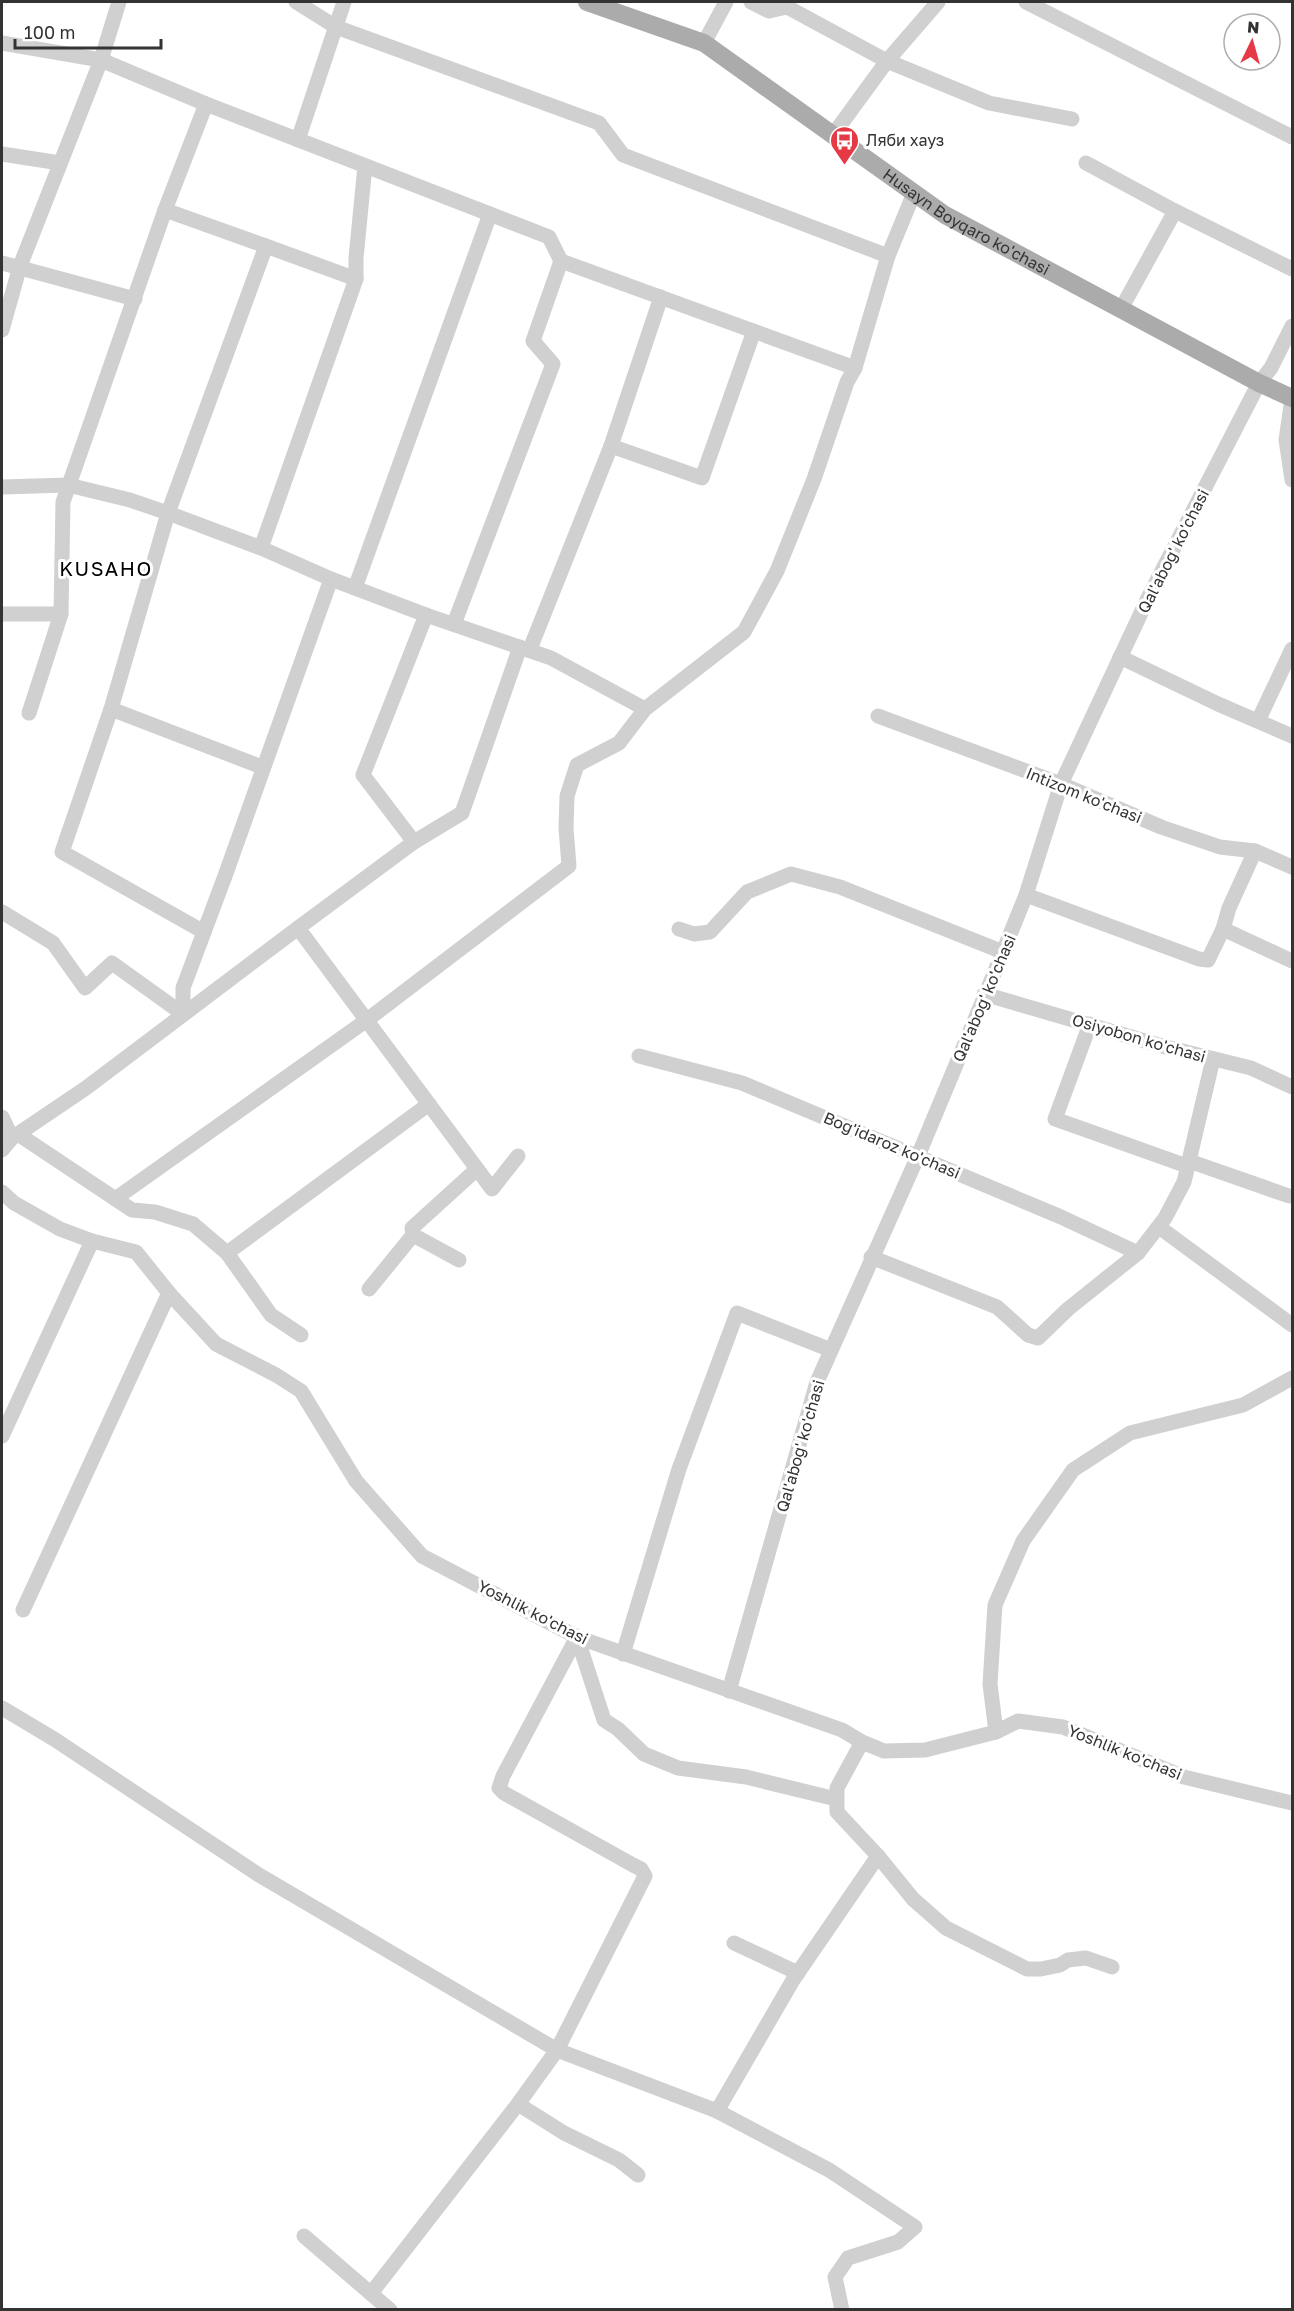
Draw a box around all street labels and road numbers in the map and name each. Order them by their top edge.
street label: Husayn Boyqaro ko'chasi [879,164,1053,279]
street label: Qal'abog' ko'chasi [1133,486,1213,616]
street label: Intizom ko'chasi [1023,763,1145,827]
street label: Qal'abog' ko'chasi [948,931,1020,1065]
street label: Osiyobon ko'chasi [1070,1009,1208,1067]
street label: Bog'idaroz ko'chasi [821,1107,963,1183]
street label: Qal'abog' ko'chasi [772,1378,828,1514]
street label: Yoshlik ko'chasi [474,1576,592,1648]
street label: Yoshlik ko'chasi [1065,1720,1185,1784]

